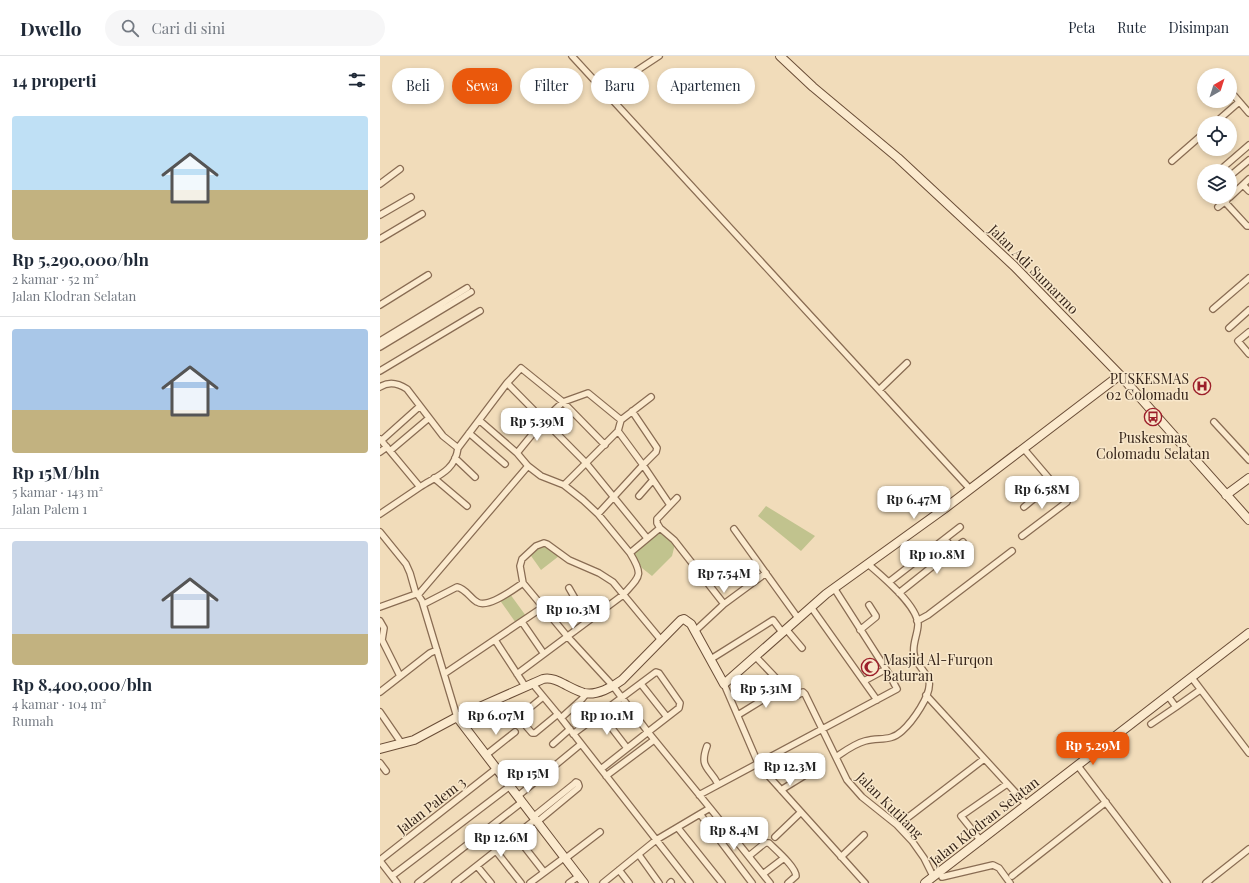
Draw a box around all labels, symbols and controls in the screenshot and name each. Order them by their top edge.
search box [105,10,385,46]
text: Dwello [20,15,81,41]
icon: search [119,17,141,39]
text: Cari di sini [151,18,225,38]
text: Peta [1068,18,1095,37]
text: Rute [1117,18,1147,37]
text: Disimpan [1169,18,1229,37]
chip: Beli [392,68,444,104]
chip: Sewa [452,68,512,104]
chip: Filter [520,68,583,104]
chip: Baru [591,68,649,104]
chip: Apartemen [657,68,755,104]
north arrow [1197,68,1237,108]
map controls [1197,68,1237,204]
text: 14 properti [12,69,97,91]
icon: filters [346,69,368,91]
button: locate [1197,116,1237,156]
icon: home [154,142,226,214]
button: layers [1197,164,1237,204]
street label: Jalan Adi Sumarmo [984,219,1083,318]
text: Rp 5,290,000/bln [12,248,149,270]
text: 2 kamar · 52 m² [12,270,99,287]
text: Jalan Klodran Selatan [12,287,136,304]
icon: home [154,355,226,427]
place label: PUSKESMAS 02 Colomadu [1106,369,1189,404]
hospital icon: PUSKESMAS 02 Colomadu [1192,376,1212,396]
bus stop icon: Puskesmas Colomadu Selatan [1143,407,1163,427]
pin: Rp 5.39M [496,408,578,442]
text: Rp 5.39M [510,412,564,429]
place label: Puskesmas Colomadu Selatan [1096,428,1211,463]
text: Rp 15M/bln [12,461,100,483]
pin: Rp 6.58M [1001,476,1083,510]
text: Rp 6.58M [1014,480,1070,497]
text: 5 kamar · 143 m² [12,483,103,500]
pin: Rp 6.47M [873,486,955,520]
text: Rp 6.47M [886,490,942,507]
text: Jalan Palem 1 [12,500,87,517]
pin: Rp 10.8M [896,541,978,575]
text: Rp 10.8M [909,545,965,562]
pin: Rp 7.54M [683,560,765,594]
text: Rp 7.54M [697,564,751,581]
icon: home [154,567,226,639]
pin: Rp 10.3M [532,596,614,630]
text: Rp 10.3M [546,600,600,617]
place label: Masjid Al-Furqon Baturan [883,650,994,685]
mosque icon: Masjid Al-Furqon Baturan [860,657,880,677]
text: Rp 8,400,000/bln [12,673,152,695]
pin: Rp 5.31M [725,675,807,709]
text: Rp 5.31M [740,679,792,696]
text: 4 kamar · 104 m² [12,695,106,712]
pin: Rp 6.07M [455,702,537,736]
pin: Rp 10.1M [566,702,648,736]
text: Rp 6.07M [468,706,524,723]
text: Rp 10.1M [580,706,634,723]
text: Rumah [12,712,54,729]
pin: Rp 5.29M [1052,732,1134,766]
text: Rp 5.29M [1065,736,1121,753]
pin: Rp 12.3M [749,753,831,787]
text: Rp 12.3M [763,757,817,774]
pin: Rp 15M [495,760,561,794]
text: Rp 15M [507,764,549,781]
street label: Jalan Kutilang [852,767,928,843]
street label: Jalan Palem 3 [392,772,469,838]
street label: Jalan Klodran Selatan [925,772,1043,870]
pin: Rp 8.4M [697,817,771,851]
text: Rp 8.4M [709,821,759,838]
pin: Rp 12.6M [460,824,542,858]
text: Rp 12.6M [474,828,528,845]

